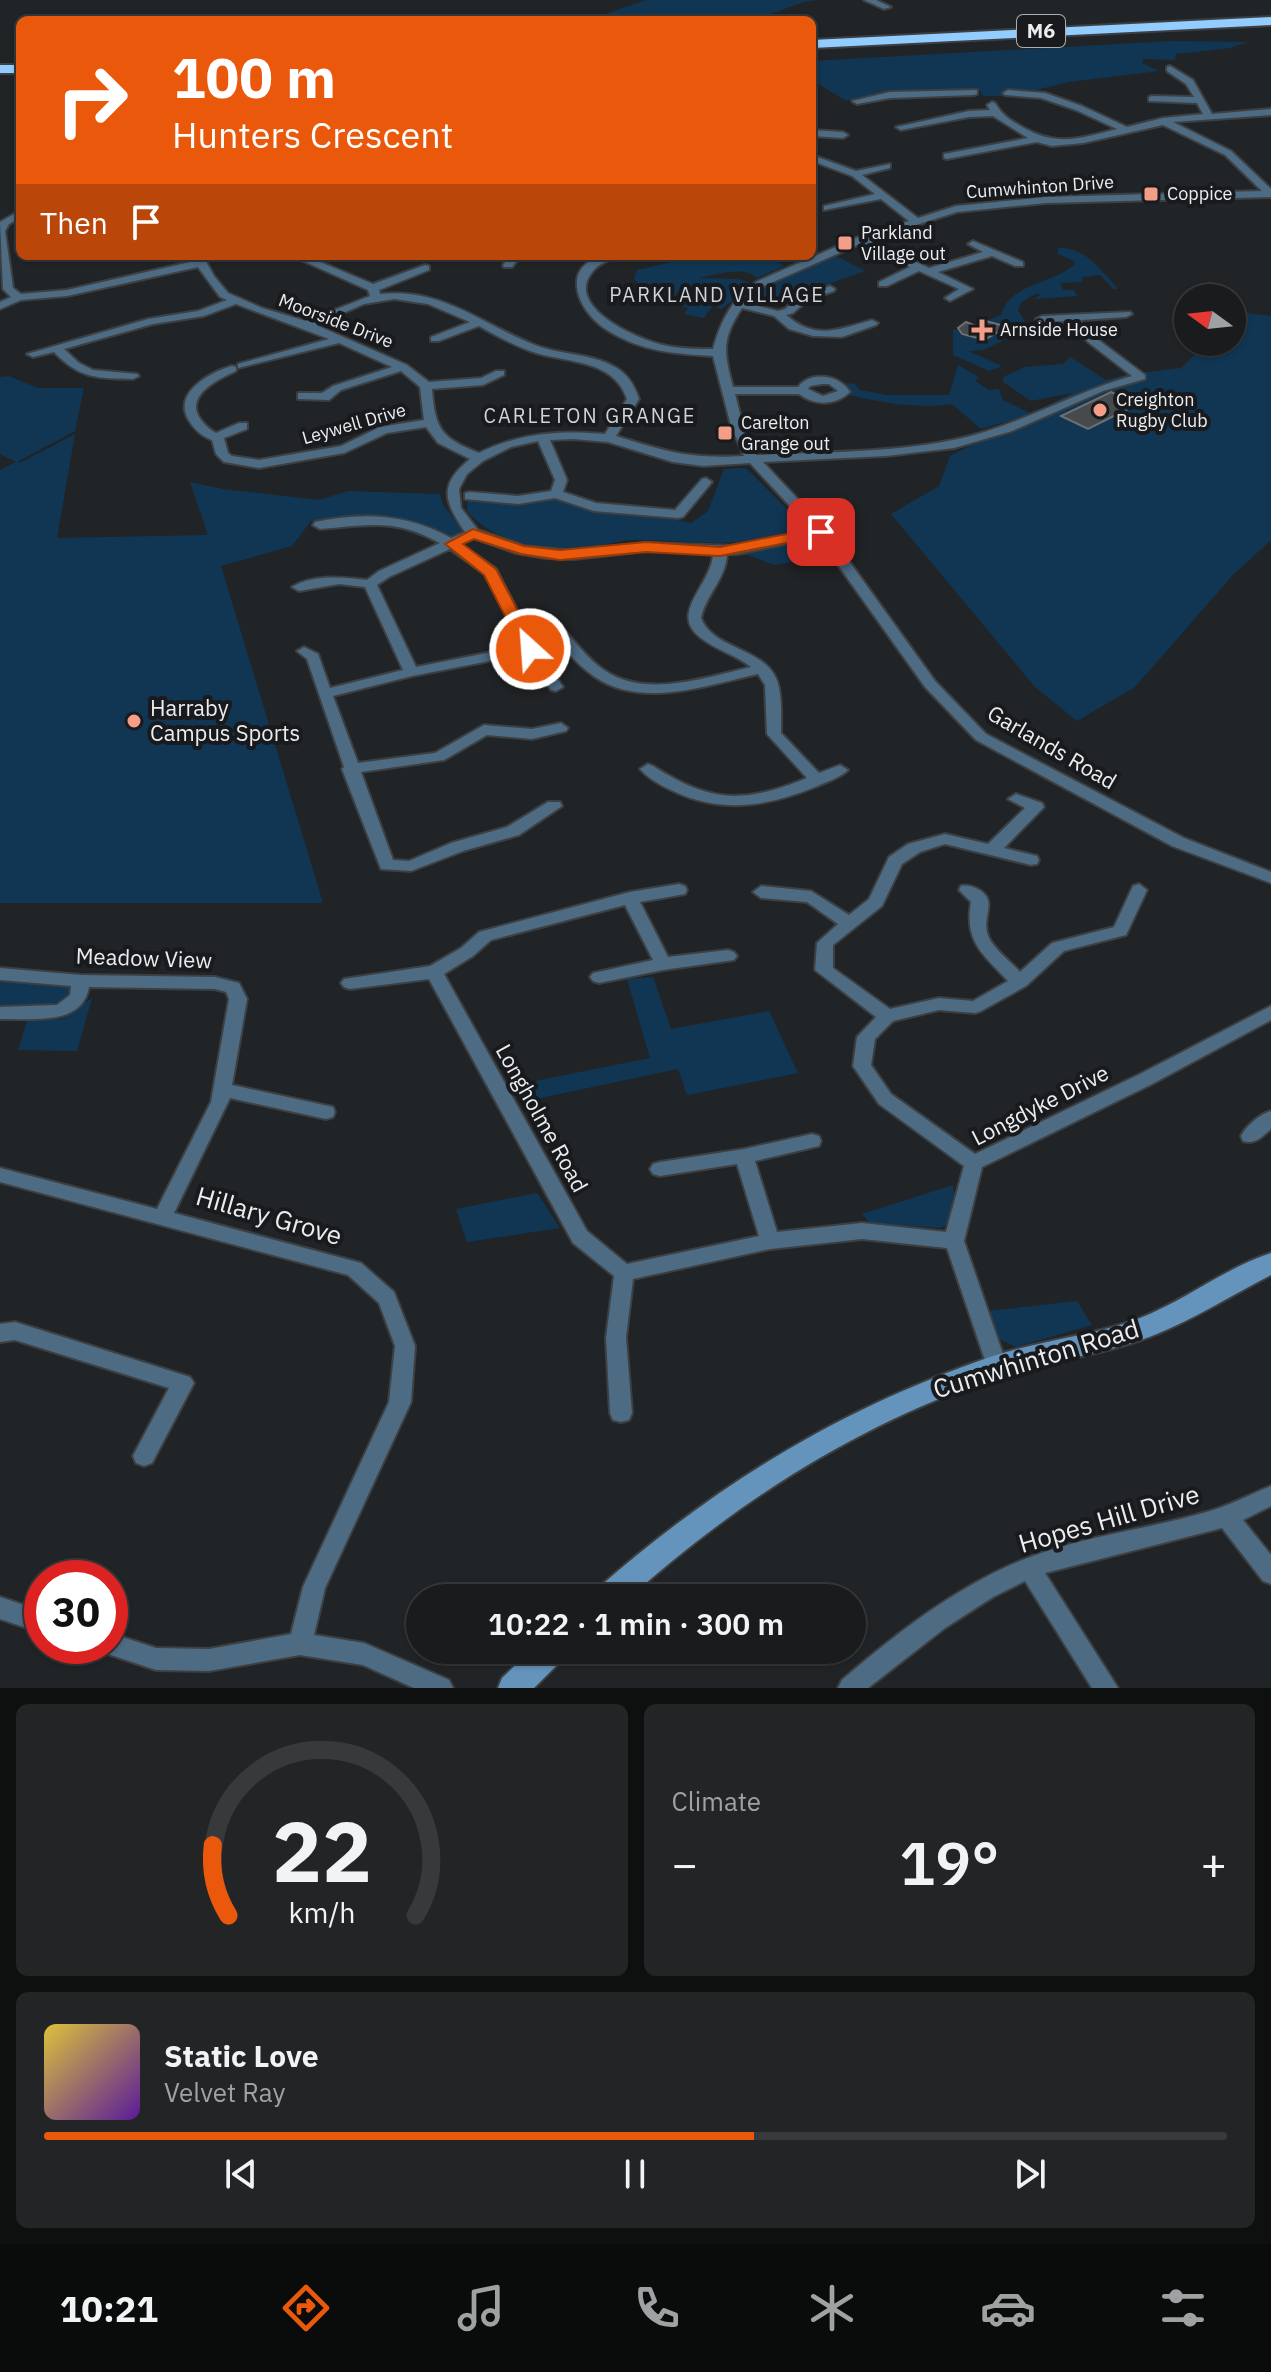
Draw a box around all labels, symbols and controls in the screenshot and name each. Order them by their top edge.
road number: M6 [1017,15,1065,47]
text: 100 m [172,41,336,113]
icon: right [40,48,144,152]
text: Hunters Crescent [172,111,453,158]
street label: Cumwhinton Drive [965,170,1115,203]
place label: Coppice [1167,182,1233,205]
marker: Coppice [1142,185,1160,203]
icon: arrive [124,200,168,244]
text: Then [40,203,108,242]
place label: Parkland Village out [861,221,946,265]
marker: Parkland Village out [836,234,854,252]
district label: PARKLAND VILLAGE [609,281,825,308]
north arrow [1174,284,1246,356]
map controls [1174,284,1246,356]
street label: Moorside Drive [276,288,397,353]
place label: Arnside House [1000,318,1118,341]
marker: Arnside House [971,319,993,341]
place label: Creighton Rugby Club [1116,388,1208,432]
street label: Leywell Drive [299,398,409,449]
marker: Creighton Rugby Club [1091,401,1109,419]
district label: CARLETON GRANGE [484,402,697,429]
place label: Carelton Grange out [741,411,830,455]
marker: Carelton Grange out [716,424,734,442]
pin [787,498,855,566]
icon: arrive [799,510,843,554]
position arrow [488,607,572,691]
place label: Harraby Campus Sports [150,693,300,747]
street label: Garlands Road [982,698,1122,795]
marker: Harraby Campus Sports [125,712,143,730]
street label: Meadow View [75,941,213,974]
street label: Longholme Road [490,1039,595,1197]
street label: Longdyke Drive [966,1057,1113,1152]
street label: Hillary Grove [192,1178,346,1252]
street label: Cumwhinton Road [929,1311,1143,1406]
street label: Hopes Hill Drive [1014,1476,1203,1560]
speed limit sign: 30 [24,1560,128,1664]
text: 10:22 · 1 min · 300 m [488,1604,784,1643]
text: Climate [672,1784,761,1818]
text: 22 [272,1797,372,1905]
text: 19° [899,1823,999,1902]
text: − [672,1835,698,1892]
text: + [1201,1835,1227,1892]
text: km/h [288,1894,355,1931]
text: Static Love [164,2036,319,2075]
text: Velvet Ray [164,2075,285,2109]
icon: previous [219,2152,263,2196]
icon: pause [613,2152,657,2196]
icon: next [1008,2152,1052,2196]
icon: directions [278,2280,334,2336]
icon: music [453,2280,509,2336]
icon: phone [629,2280,685,2336]
icon: climate [804,2280,860,2336]
icon: car [980,2280,1036,2336]
icon: filters [1155,2280,1211,2336]
text: 10:21 [60,2285,158,2332]

